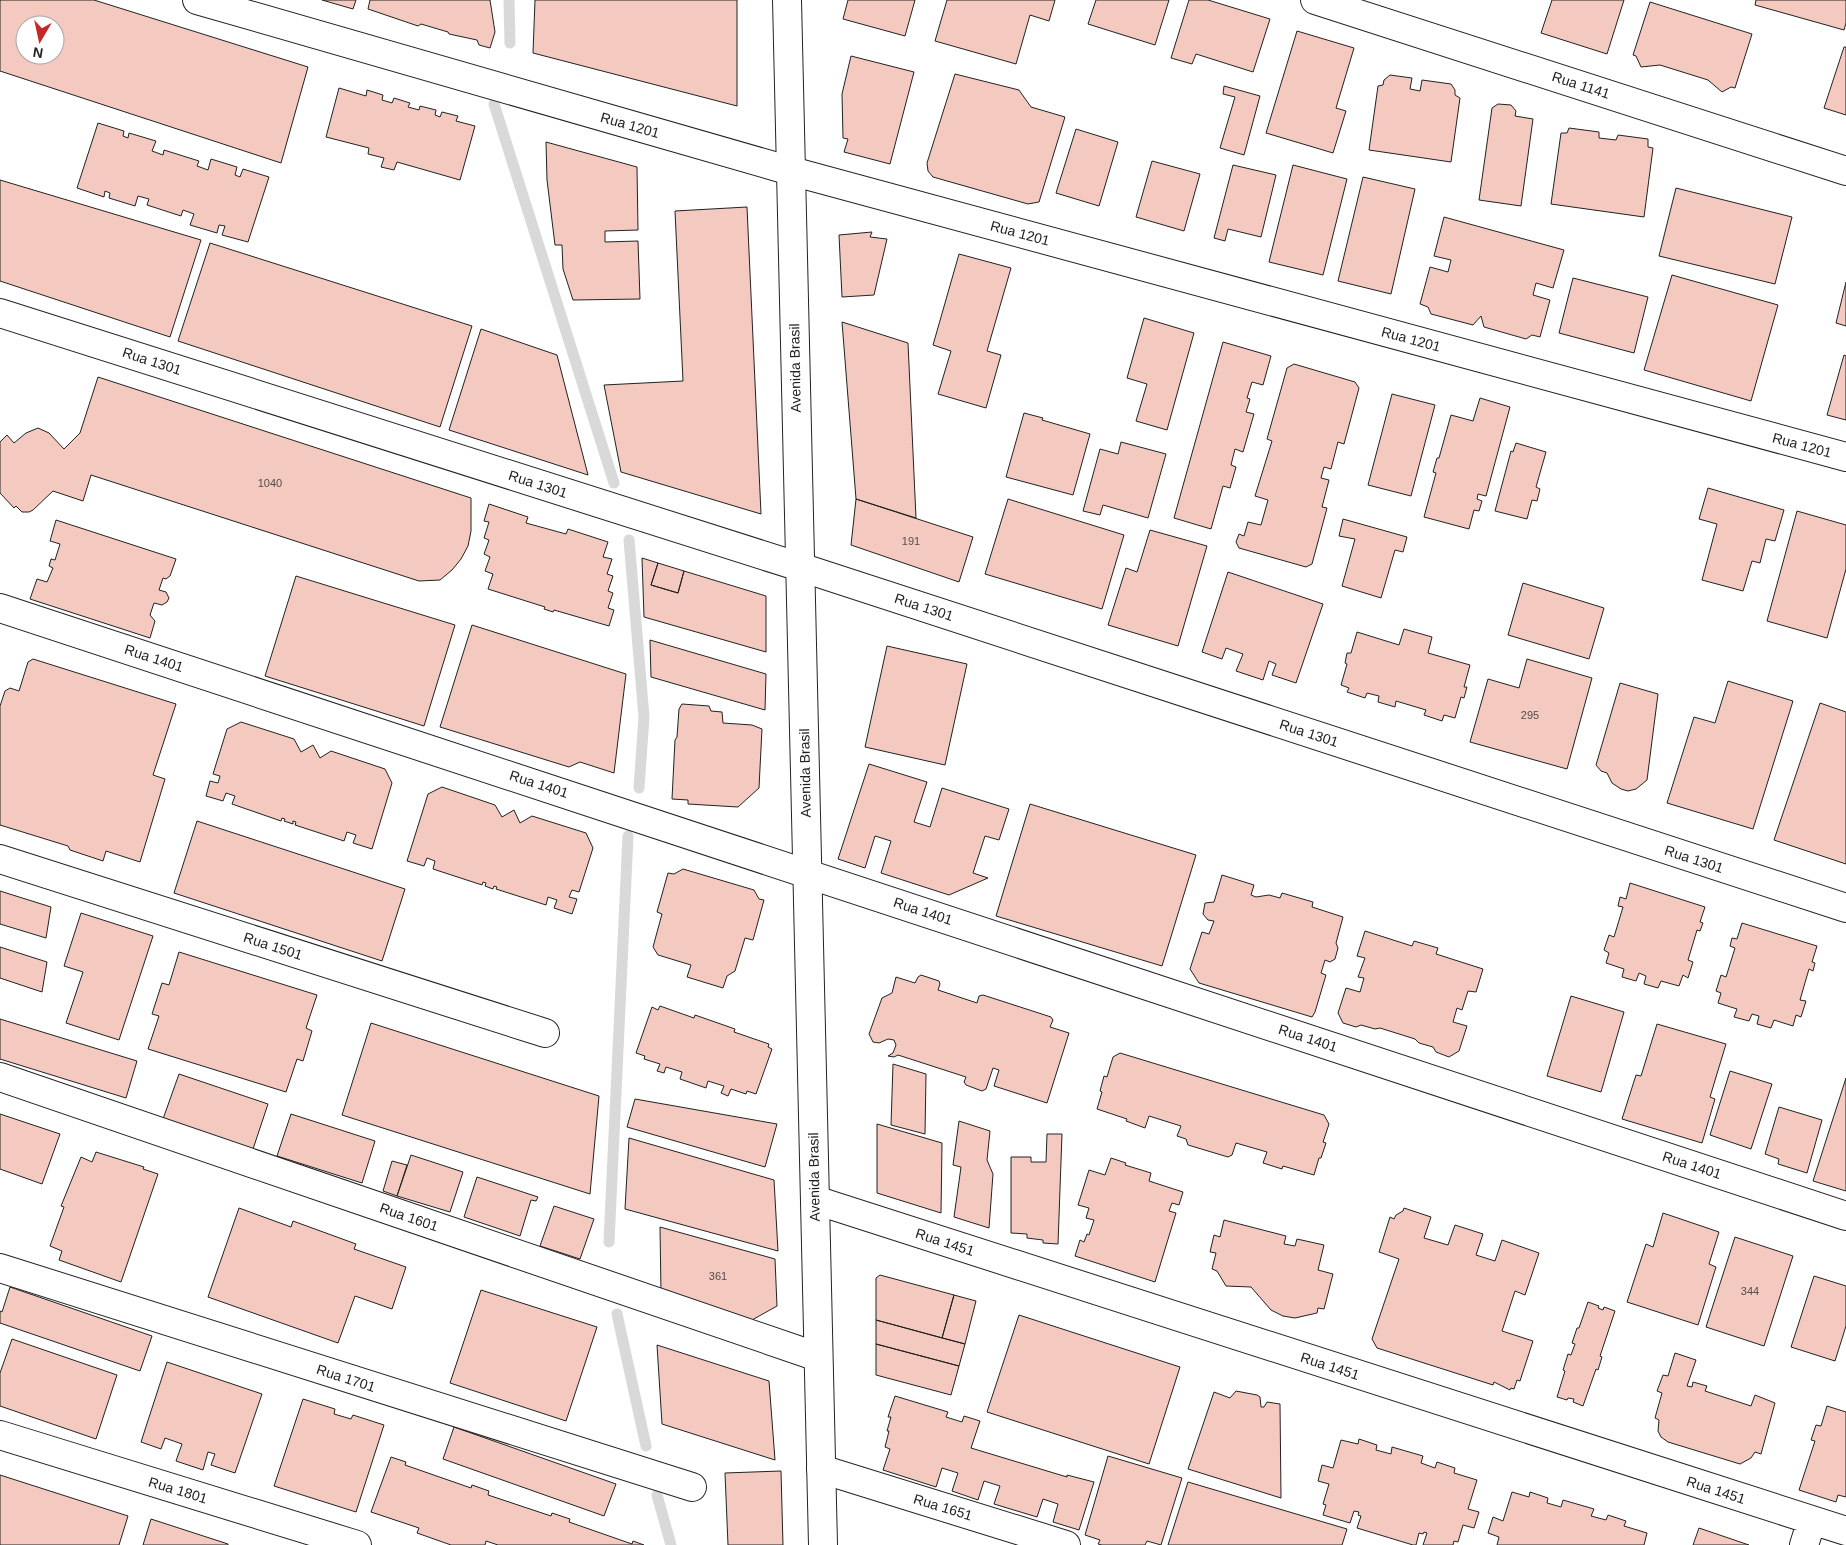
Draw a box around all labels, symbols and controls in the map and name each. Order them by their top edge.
north arrow [15,15,65,65]
text: N [32,44,44,62]
street label: Rua 1141 [1550,68,1612,102]
street label: Rua 1201 [599,109,662,141]
street label: Rua 1201 [989,217,1052,249]
street label: Avenida Brasil [786,323,804,413]
street label: Rua 1201 [1380,323,1443,355]
street label: Rua 1301 [121,344,184,378]
street label: Rua 1201 [1771,429,1834,461]
street label: Rua 1301 [507,467,570,501]
house number: 1040 [258,477,282,489]
house number: 191 [902,535,920,547]
street label: Rua 1301 [893,590,956,624]
street label: Rua 1401 [123,641,186,675]
house number: 295 [1521,709,1539,721]
street label: Rua 1301 [1278,716,1341,750]
street label: Avenida Brasil [796,728,814,818]
street label: Rua 1401 [508,767,571,801]
street label: Rua 1301 [1663,842,1726,876]
street label: Rua 1401 [892,894,955,928]
street label: Rua 1501 [242,929,305,963]
street label: Rua 1401 [1277,1021,1340,1055]
street label: Avenida Brasil [805,1132,823,1222]
street label: Rua 1401 [1661,1148,1724,1182]
street label: Rua 1601 [378,1200,441,1235]
street label: Rua 1451 [914,1225,977,1259]
house number: 361 [709,1270,727,1282]
house number: 344 [1741,1285,1759,1297]
street label: Rua 1451 [1299,1349,1362,1383]
street label: Rua 1701 [315,1361,378,1395]
street label: Rua 1801 [147,1473,210,1507]
street label: Rua 1451 [1685,1473,1748,1507]
street label: Rua 1651 [912,1490,975,1524]

